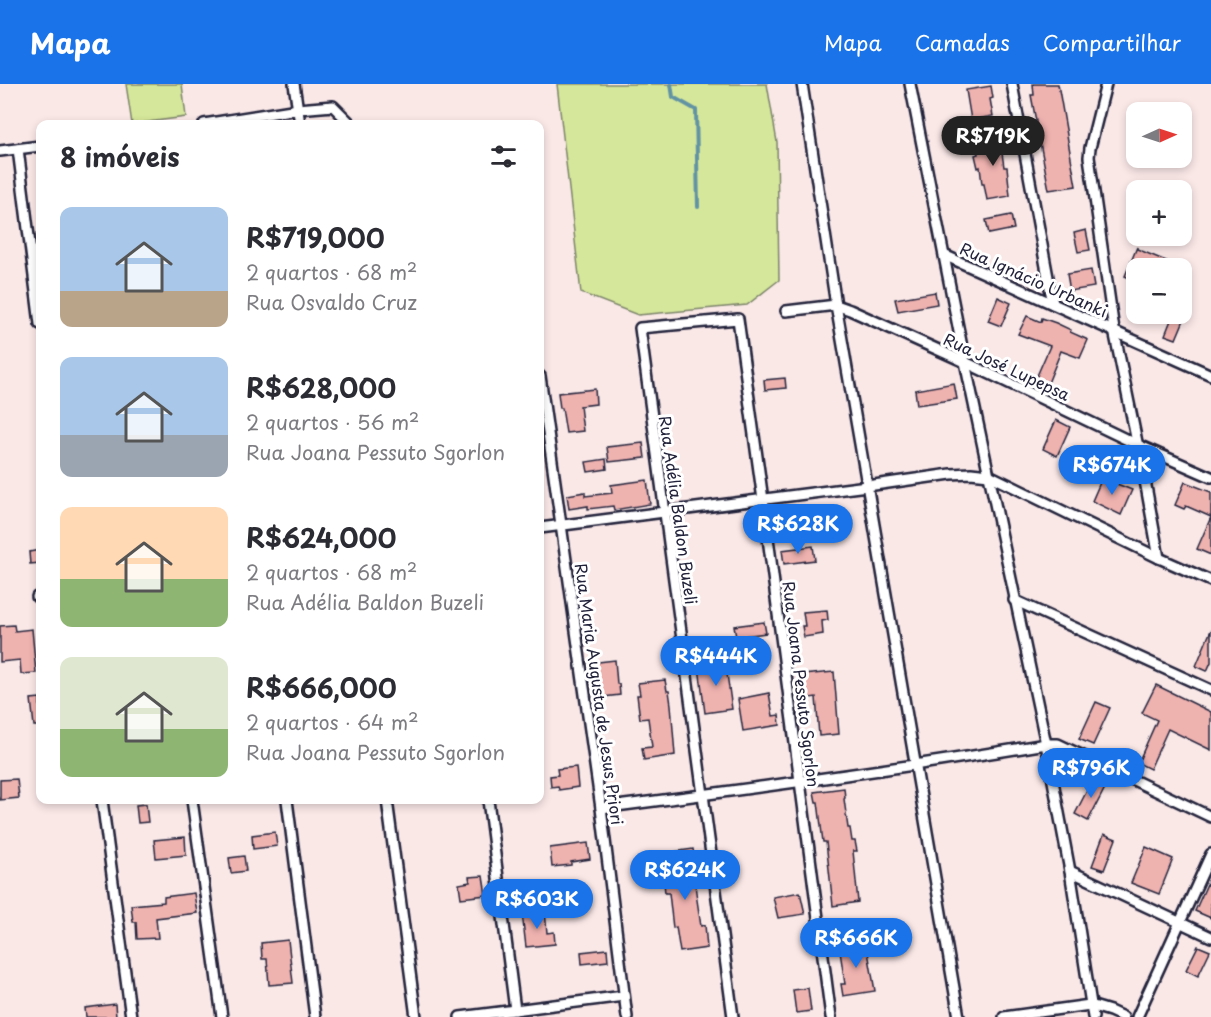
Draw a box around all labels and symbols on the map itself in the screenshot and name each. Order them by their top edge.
north arrow [1126,102,1192,168]
pin: R$719K [944,116,1042,167]
street label: Rua Ignácio Urbanki [956,236,1112,322]
street label: Rua José Lupepsa [940,326,1074,406]
street label: Rua Adélia Baldon Buzeli [654,414,704,606]
pin: R$674K [1063,445,1161,496]
pin: R$628K [749,504,847,555]
street label: Rua Maria Augusta de Jesus Priori [570,562,630,826]
street label: Rua Joana Pessuto Sgorlon [777,580,827,788]
pin: R$444K [667,636,765,687]
pin: R$796K [1042,748,1140,799]
pin: R$624K [636,850,734,901]
pin: R$603K [488,879,586,930]
pin: R$666K [807,918,905,969]

